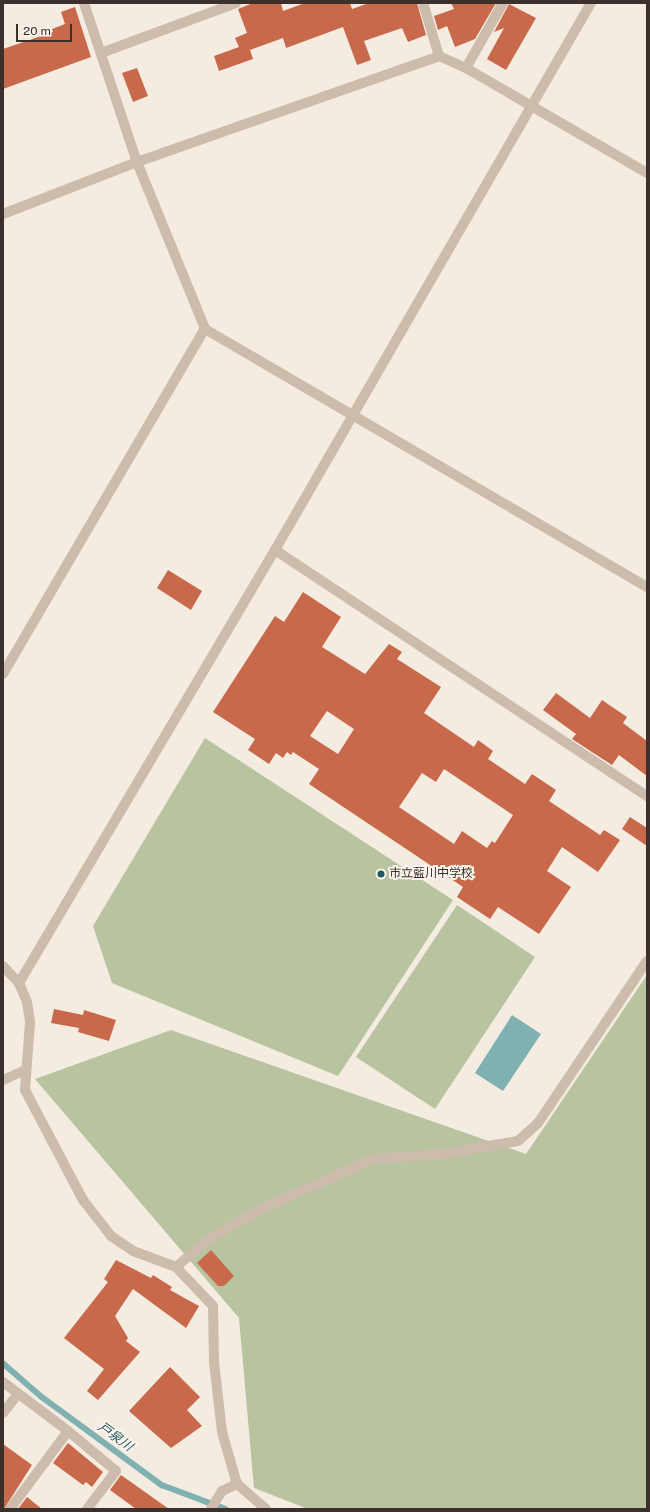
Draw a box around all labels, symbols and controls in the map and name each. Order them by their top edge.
scale bar [18,16,74,42]
text: 20 m [23,24,51,38]
place label: 市立藍川中学校 [389,867,473,881]
marker: 市立藍川中学校 [376,869,386,879]
water label: 戸泉川 [95,1419,135,1455]

